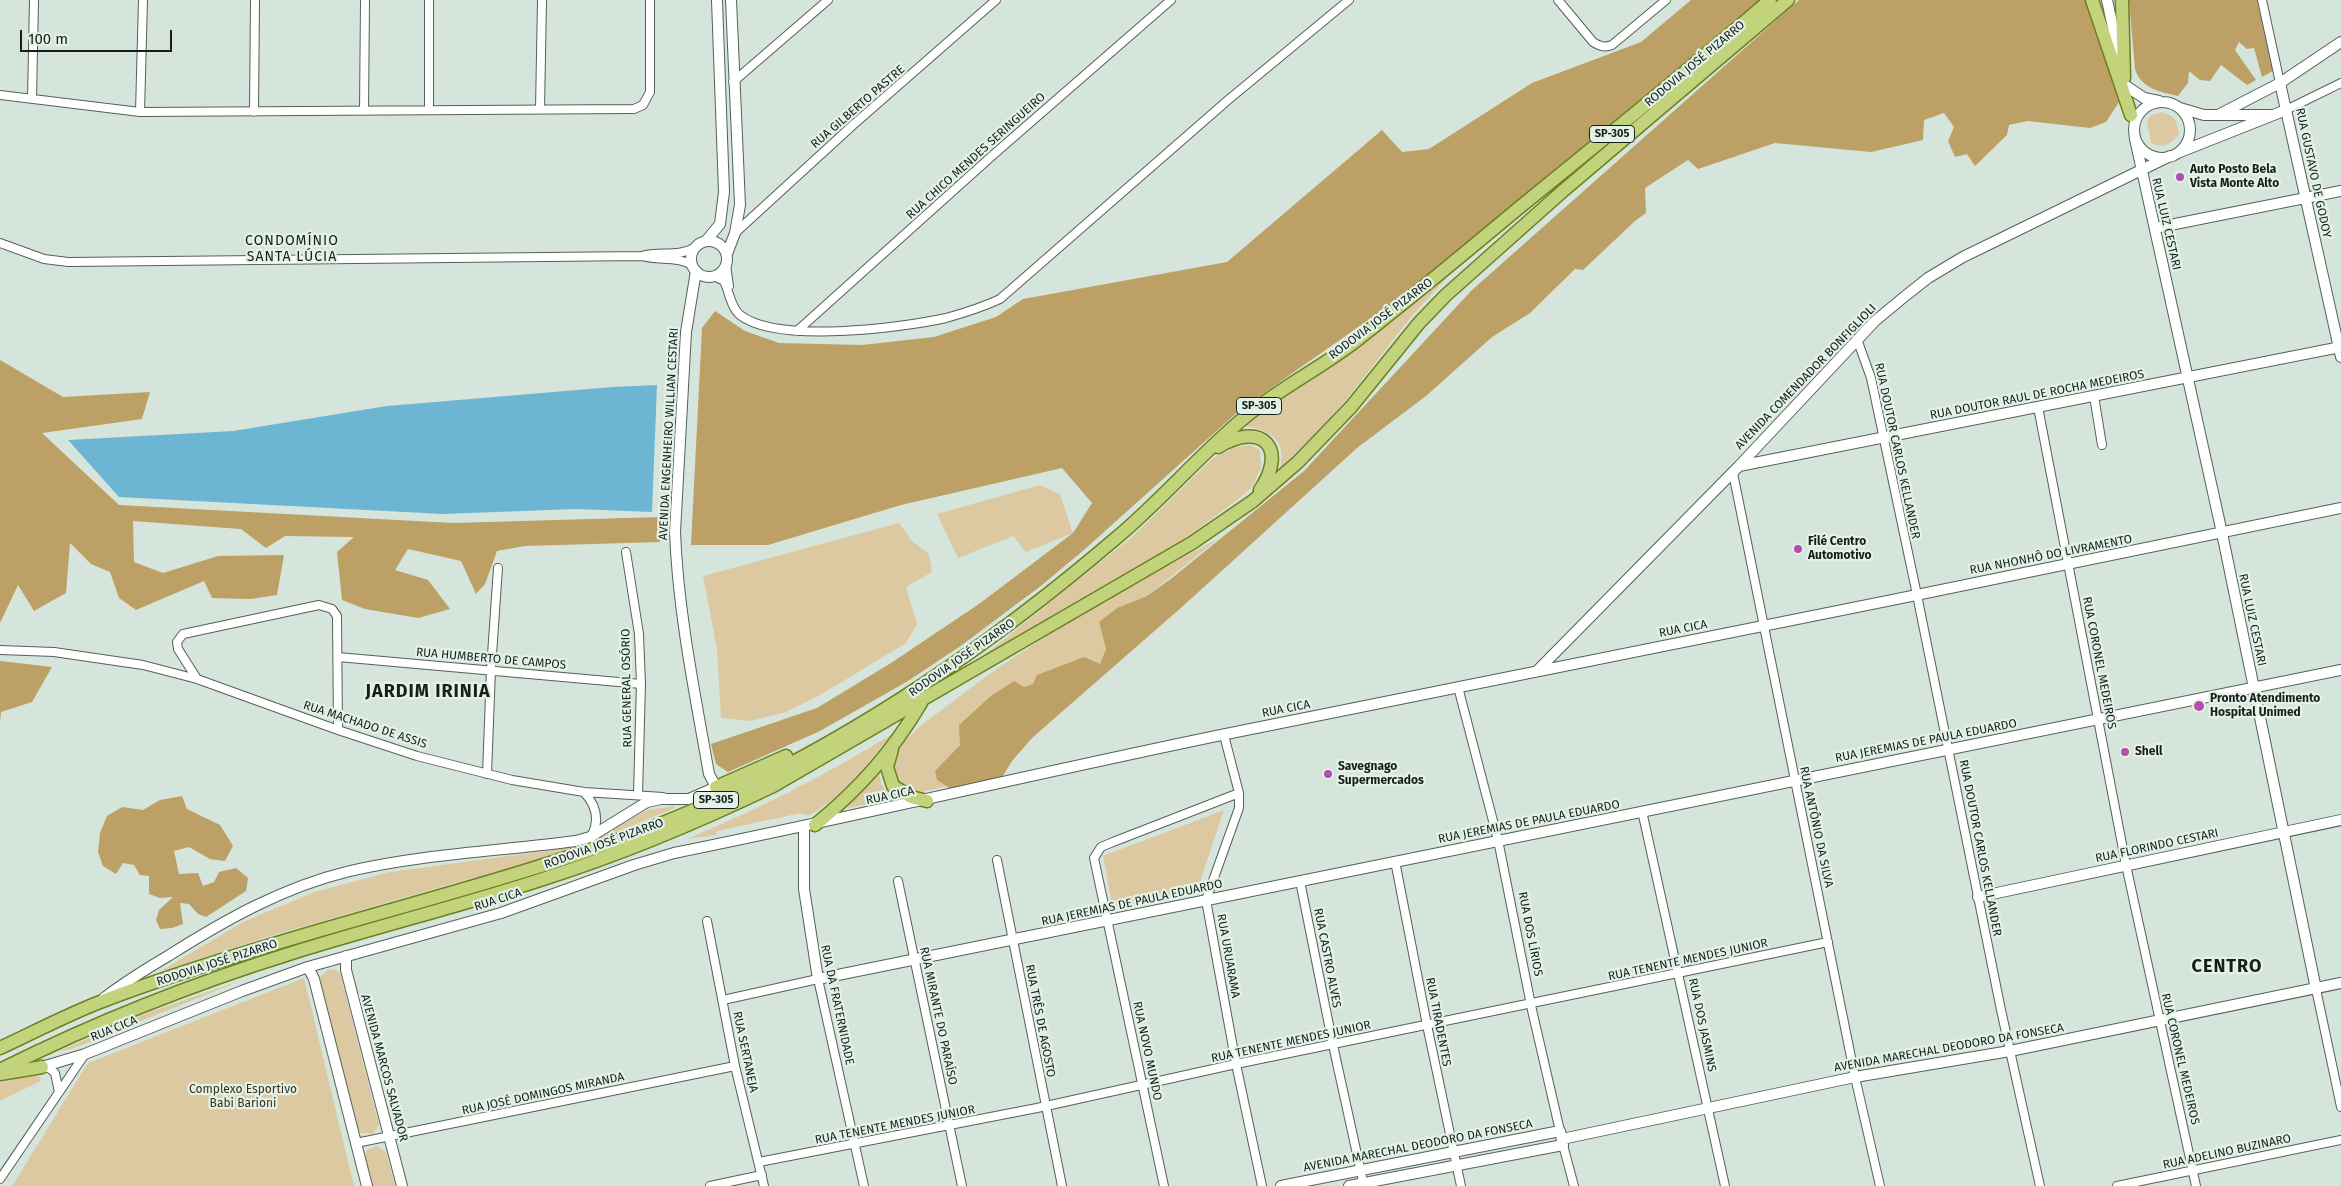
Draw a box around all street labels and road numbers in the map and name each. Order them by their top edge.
street label: RODOVIA JOSÉ PIZARRO [1642,18,1748,110]
street label: RUA GILBERTO PASTRE [808,62,908,152]
street label: RUA CHICO MENDES SERINGUEIRO [904,90,1048,222]
street label: RUA GUSTAVO DE GODOY [2292,107,2334,239]
road number: SP-305 [1590,126,1634,142]
street label: RUA LUIZ CESTARI [2148,176,2184,272]
street label: RODOVIA JOSÉ PIZARRO [1326,275,1436,363]
street label: AVENIDA COMENDADOR BONFIGLIOLI [1732,301,1880,453]
street label: AVENIDA ENGENHEIRO WILLIAN CESTARI [656,328,682,540]
street label: RUA DOUTOR CARLOS KELLANDER [1871,362,1923,540]
street label: RUA DOUTOR RAUL DE ROCHA MEDEIROS [1929,367,2145,423]
road number: SP-305 [1236,398,1282,414]
street label: RUA NHONHÔ DO LIVRAMENTO [1969,532,2133,578]
street label: RUA LUIZ CESTARI [2235,572,2269,668]
street label: RUA CORONEL MEDEIROS [2079,596,2119,730]
street label: RODOVIA JOSÉ PIZARRO [906,616,1018,700]
street label: RUA CICA [1658,617,1708,641]
street label: RUA GENERAL OSÓRIO [619,628,635,748]
street label: RUA HUMBERTO DE CAMPOS [415,645,567,673]
street label: RUA CICA [1261,697,1311,721]
street label: RUA MACHADO DE ASSIS [301,698,429,752]
street label: RUA JEREMIAS DE PAULA EDUARDO [1834,716,2018,766]
street label: RUA DOUTOR CARLOS KELLANDER [1956,758,2004,938]
street label: RUA ANTÔNIO DA SILVA [1796,765,1836,889]
street label: RUA CICA [865,784,915,808]
road number: SP-305 [694,792,738,808]
street label: RUA JEREMIAS DE PAULA EDUARDO [1437,797,1621,847]
street label: RODOVIA JOSÉ PIZARRO [542,816,666,872]
street label: RUA FLORINDO CESTARI [2094,826,2220,866]
street label: RUA JEREMIAS DE PAULA EDUARDO [1040,877,1224,929]
street label: RUA CICA [473,886,523,914]
street label: RUA DOS LÍRIOS [1515,890,1545,978]
street label: RUA CASTRO ALVES [1310,907,1344,1009]
street label: RUA URUARAMA [1214,913,1242,999]
street label: RUA TENENTE MENDES JUNIOR [1607,936,1769,984]
street label: RODOVIA JOSÉ PIZARRO [155,937,279,989]
street label: RUA DA FRATERNIDADE [817,944,857,1066]
street label: RUA MIRANTE DO PARAÍSO [916,946,960,1086]
street label: RUA TRÊS DE AGOSTO [1022,963,1058,1079]
street label: RUA TIRADENTES [1422,976,1454,1068]
street label: RUA DOS JASMINS [1685,977,1719,1073]
street label: RUA CORONEL MEDEIROS [2158,992,2202,1126]
street label: AVENIDA MARCOS SALVADOR [357,993,411,1143]
street label: RUA NOVO MUNDO [1129,1000,1165,1102]
street label: RUA SERTANEJA [729,1010,761,1094]
street label: RUA CICA [89,1013,139,1045]
street label: RUA TENENTE MENDES JUNIOR [1210,1018,1372,1066]
street label: AVENIDA MARECHAL DEODORO DA FONSECA [1833,1021,2065,1075]
street label: RUA JOSÉ DOMINGOS MIRANDA [461,1070,625,1118]
street label: RUA TENENTE MENDES JUNIOR [814,1102,976,1148]
street label: AVENIDA MARECHAL DEODORO DA FONSECA [1302,1117,1534,1175]
street label: RUA ADELINO BUZINARO [2162,1131,2292,1173]

